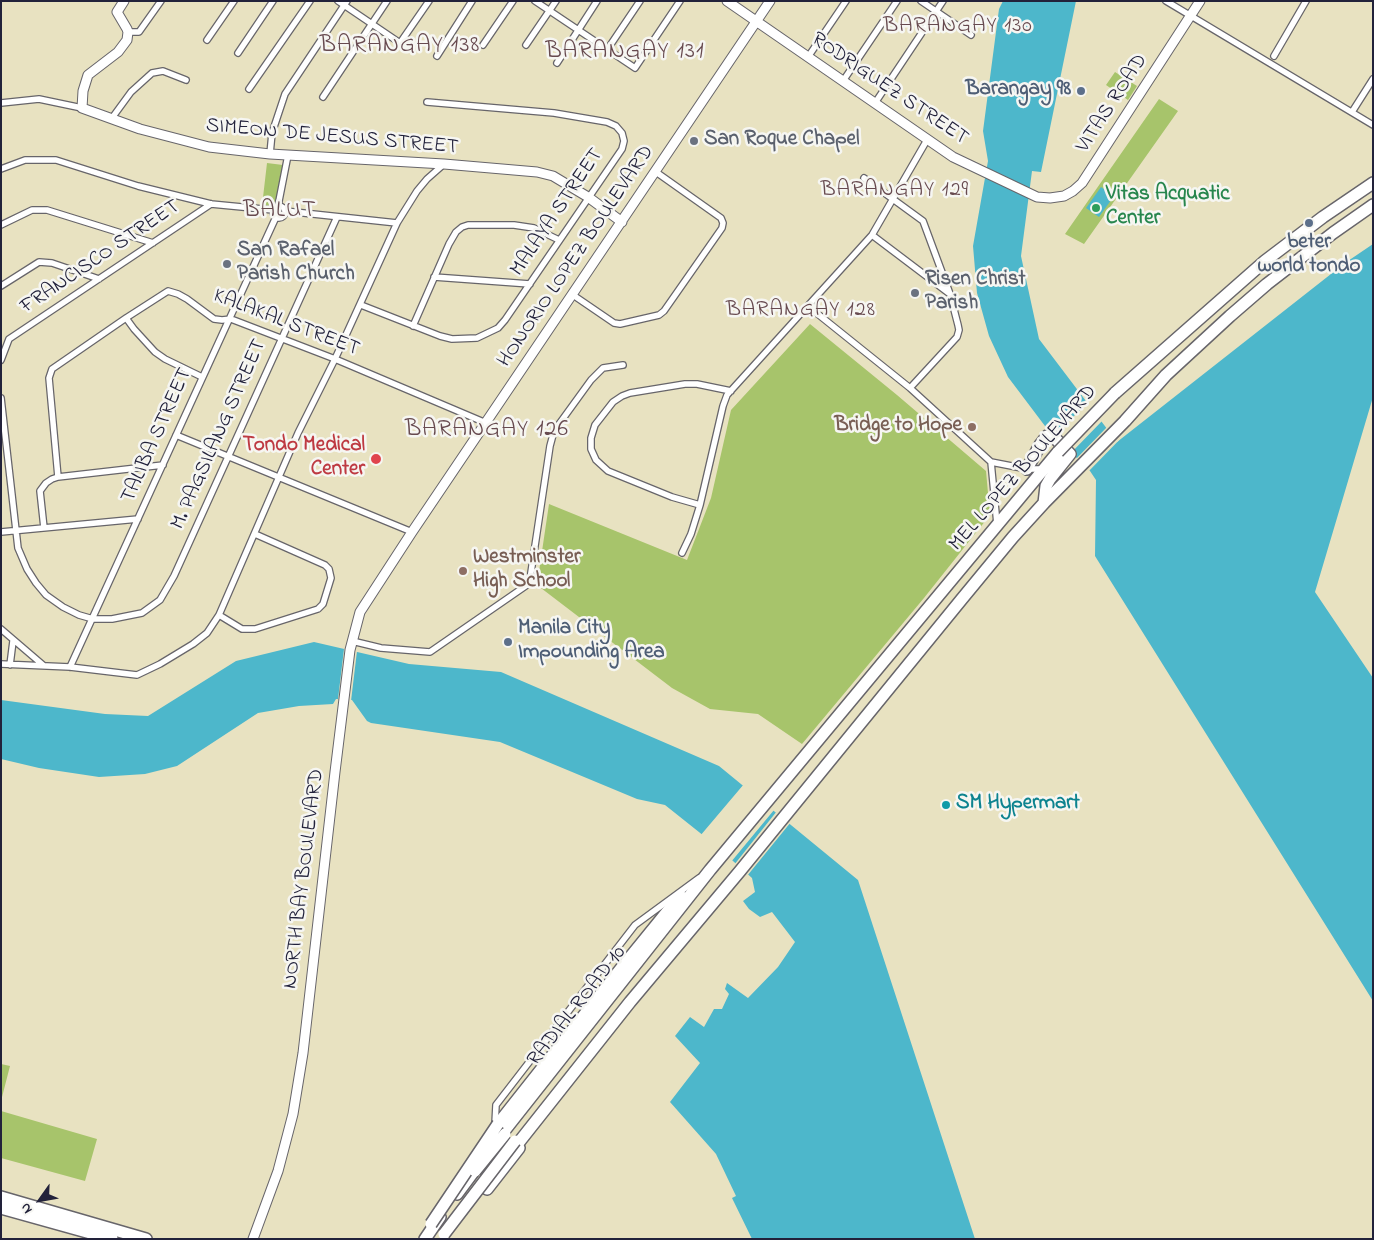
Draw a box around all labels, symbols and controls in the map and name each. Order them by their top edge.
district label: BARANGAY 130 [882,14,1034,40]
street label: RODRIGUEZ STREET [806,28,972,152]
district label: BARANGAY 138 [318,33,482,61]
district label: BARANGAY 131 [544,39,706,67]
street label: VITAS ROAD [1072,50,1154,158]
place label: Barangay 98 [965,78,1071,104]
marker: Barangay 98 [1075,85,1087,97]
street label: SIMEON DE JESUS STREET [205,114,459,162]
place label: San Roque Chapel [704,128,860,154]
marker: San Roque Chapel [688,135,700,147]
street label: HONORIO LOPEZ BOULEVARD [493,141,661,373]
street label: MALAYA STREET [506,144,610,282]
district label: BARANGAY 129 [819,178,971,204]
place label: Vitas Acquatic Center [1106,183,1229,233]
street label: FRANCISCO STREET [17,195,185,321]
district label: BALUT [243,198,317,226]
marker: Vitas Acquatic Center [1090,202,1102,214]
marker: beter world tondo [1303,217,1315,229]
place label: beter world tondo [1258,231,1360,281]
place label: San Rafael Parish Church [237,239,355,289]
marker: San Rafael Parish Church [221,258,233,270]
place label: Risen Christ Parish [925,268,1026,318]
street label: KALAKAL STREET [209,285,363,363]
marker: Risen Christ Parish [909,287,921,299]
district label: BARANGAY 128 [724,298,878,324]
street label: M. PAGSILANG STREET [167,336,273,534]
street label: TALIBA STREET [117,365,199,507]
street label: MEL LOPEZ BOULEVARD [945,381,1103,557]
place label: Bridge to Hope [834,414,962,440]
district label: BARANGAY 126 [403,417,571,445]
marker: Bridge to Hope [966,421,978,433]
place label: Tondo Medical Center [243,434,365,484]
marker: Tondo Medical Center [369,452,383,466]
place label: Westminster High School [473,546,581,596]
marker: Westminster High School [457,565,469,577]
place label: Manila City Impounding Area [518,617,665,667]
marker: Manila City Impounding Area [502,636,514,648]
street label: NORTH BAY BOULEVARD [279,768,331,990]
place label: SM Hypermart [956,792,1080,818]
marker: SM Hypermart [940,799,952,811]
street label: RADIAL ROAD 10 [523,942,633,1072]
north arrow [15,1175,65,1225]
text: N [15,1199,38,1218]

